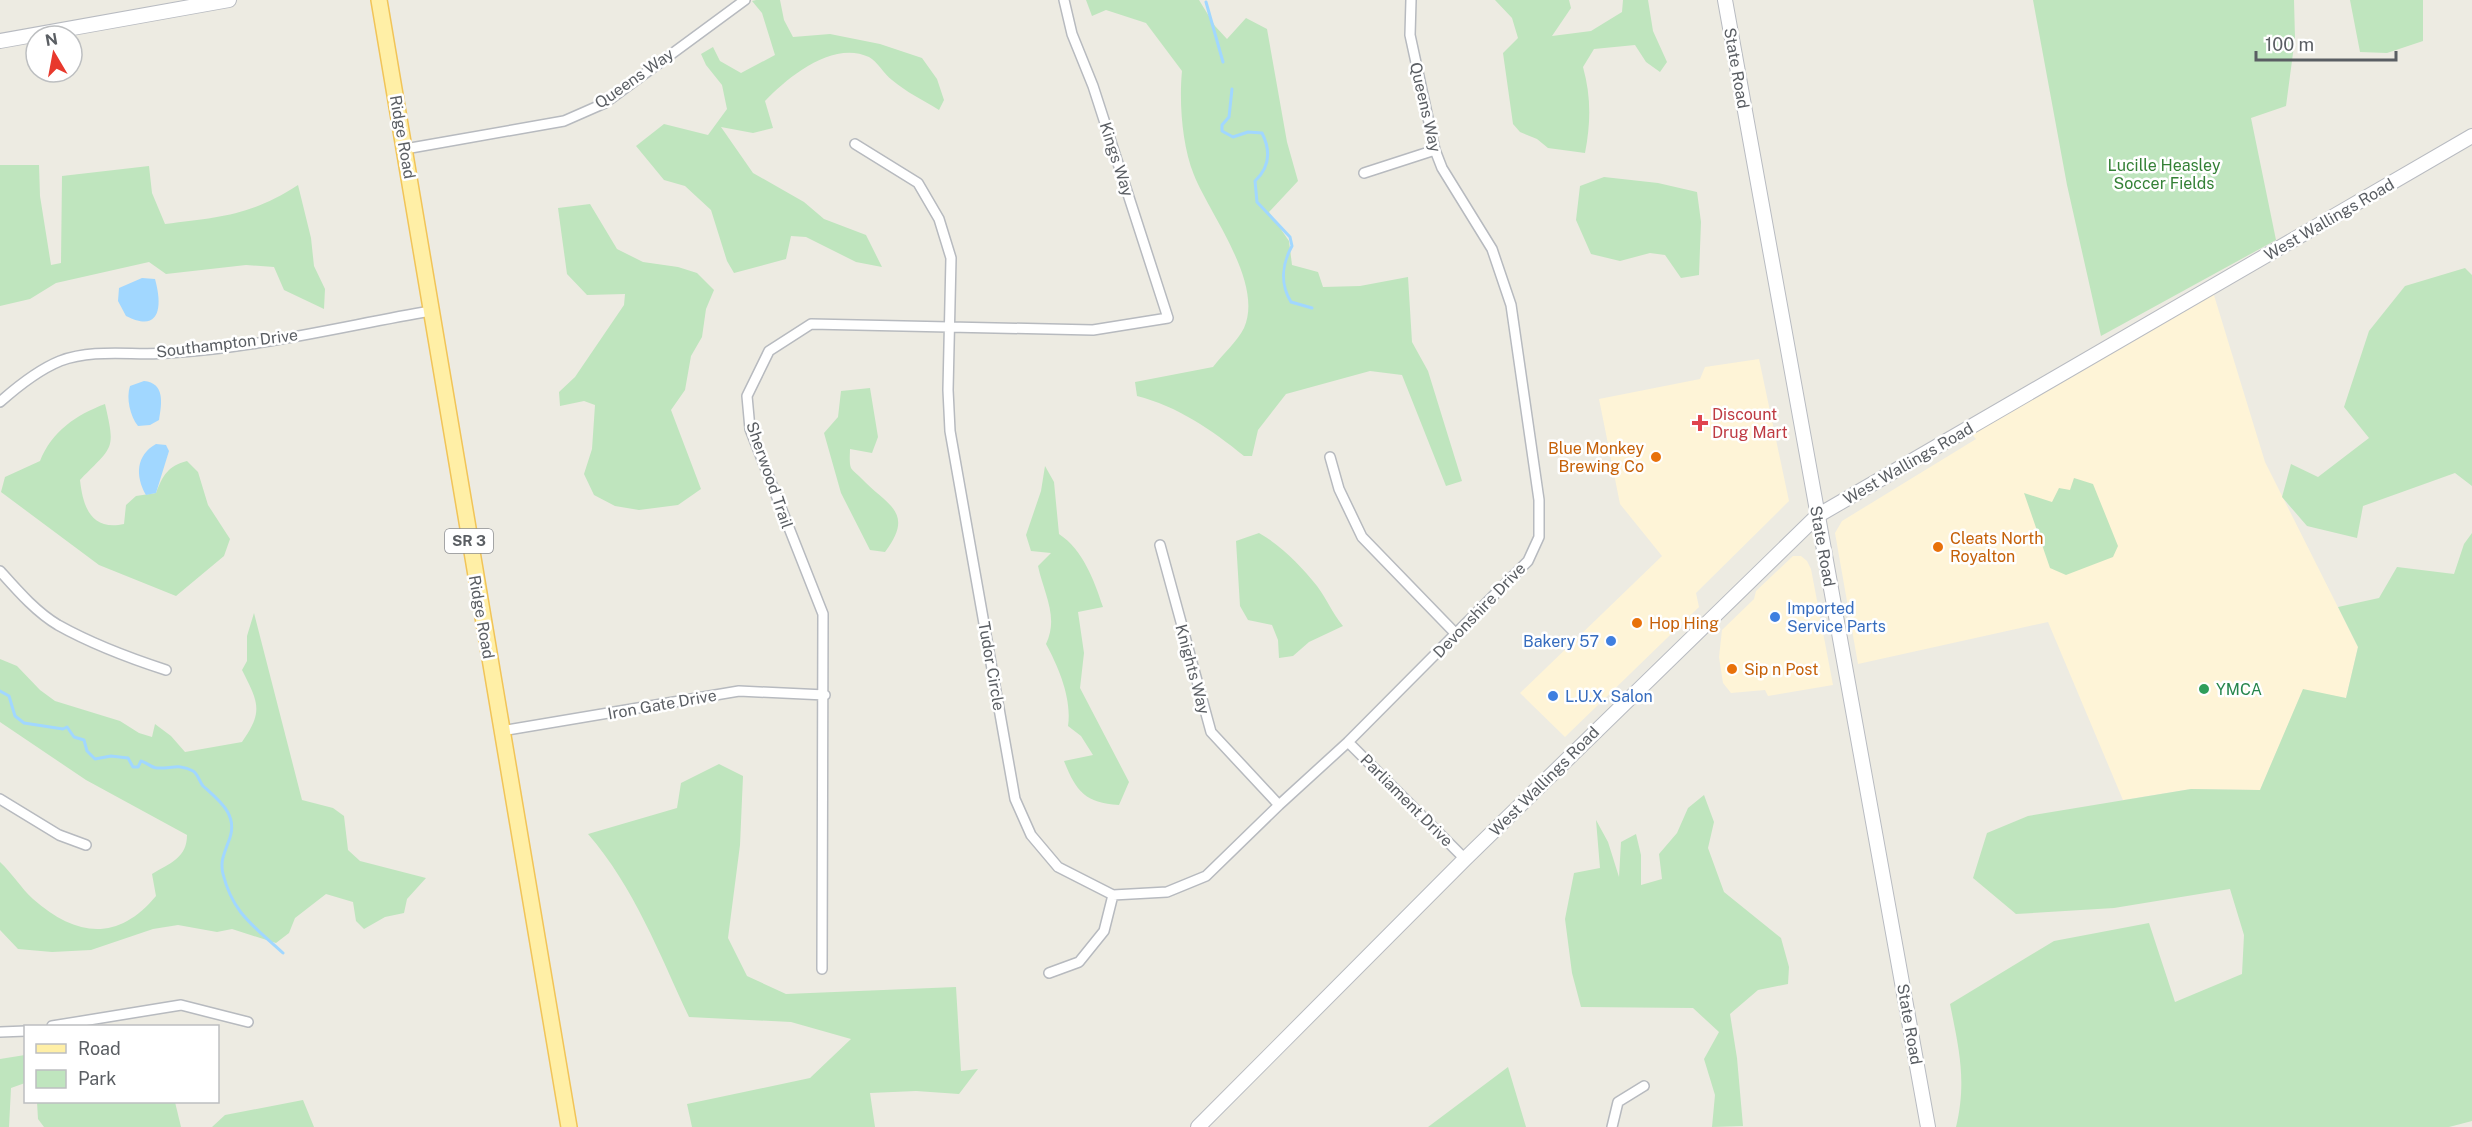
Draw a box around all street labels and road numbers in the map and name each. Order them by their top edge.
street label: State Road [1720,26,1753,110]
street label: Queens Way [591,44,678,113]
street label: Queens Way [1406,60,1445,154]
street label: Ridge Road [386,94,419,180]
street label: Kings Way [1096,120,1138,199]
street label: West Wallings Road [2261,175,2398,264]
street label: Southampton Drive [155,325,299,362]
street label: Sherwood Trail [742,419,797,531]
street label: West Wallings Road [1840,419,1977,508]
street label: State Road [1806,504,1839,588]
road number: SR 3 [445,529,493,553]
street label: Devonshire Drive [1429,559,1530,662]
street label: Ridge Road [465,574,498,660]
street label: Tudor Circle [974,620,1009,712]
street label: Knights Way [1171,622,1214,717]
street label: Iron Gate Drive [606,686,718,723]
street label: West Wallings Road [1486,723,1603,840]
street label: Parliament Drive [1356,750,1457,851]
street label: State Road [1893,982,1926,1066]

